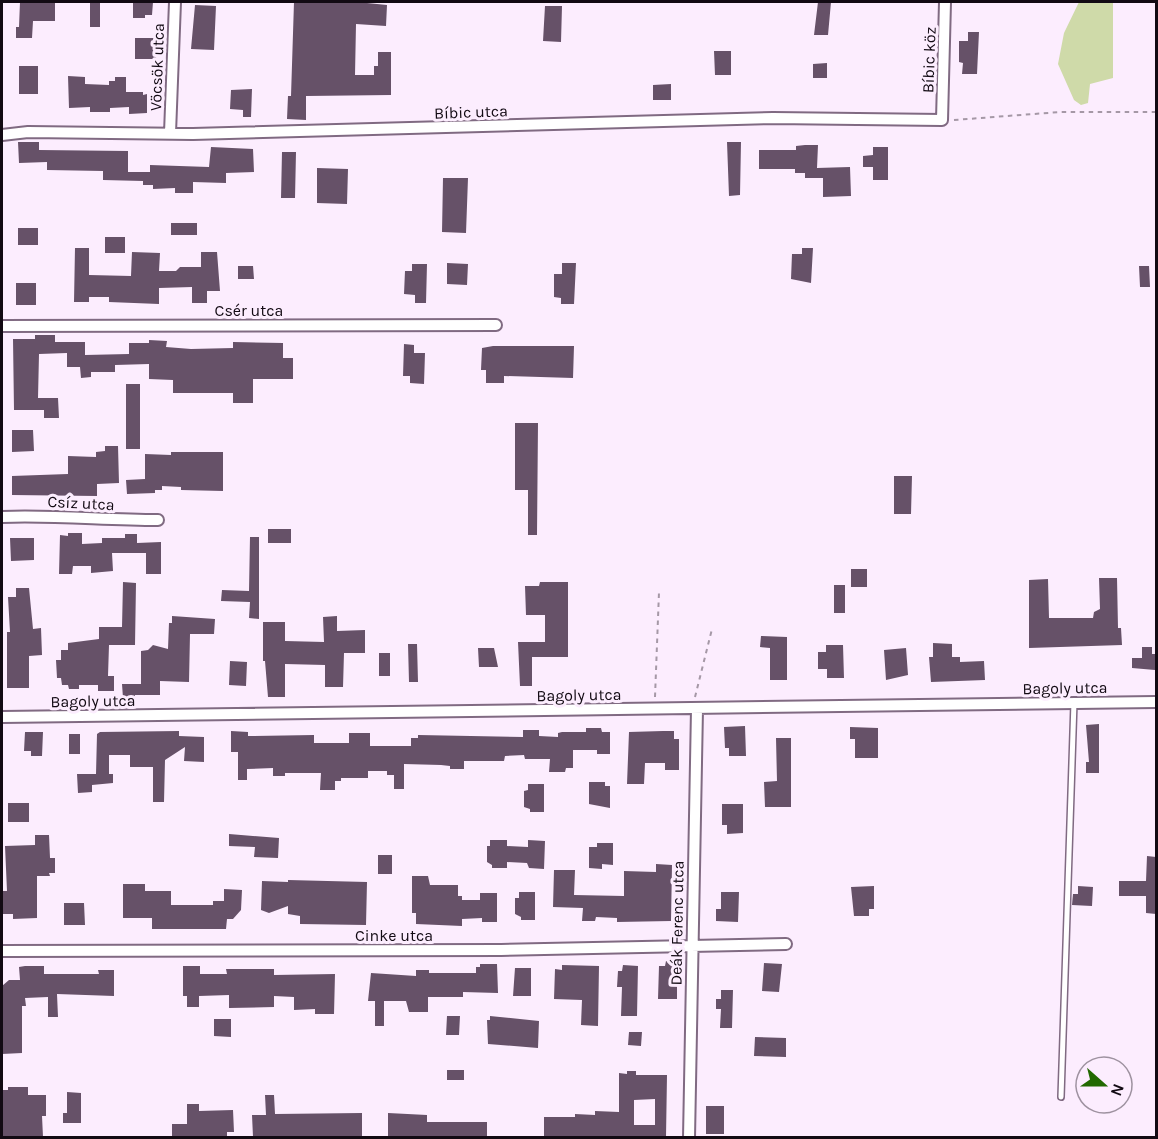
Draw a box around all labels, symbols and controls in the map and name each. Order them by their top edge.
street label: Vöcsök utca [146,23,168,111]
street label: Bíbic köz [918,27,940,93]
street label: Bíbic utca [434,101,508,123]
street label: Csér utca [215,301,283,320]
street label: Csíz utca [47,492,115,514]
street label: Bagoly utca [1022,678,1108,698]
street label: Bagoly utca [536,685,622,705]
street label: Bagoly utca [50,691,136,711]
street label: Deák Ferenc utca [666,860,688,986]
street label: Cinke utca [355,926,433,945]
north arrow [1074,1055,1134,1115]
text: N [1107,1081,1128,1099]

